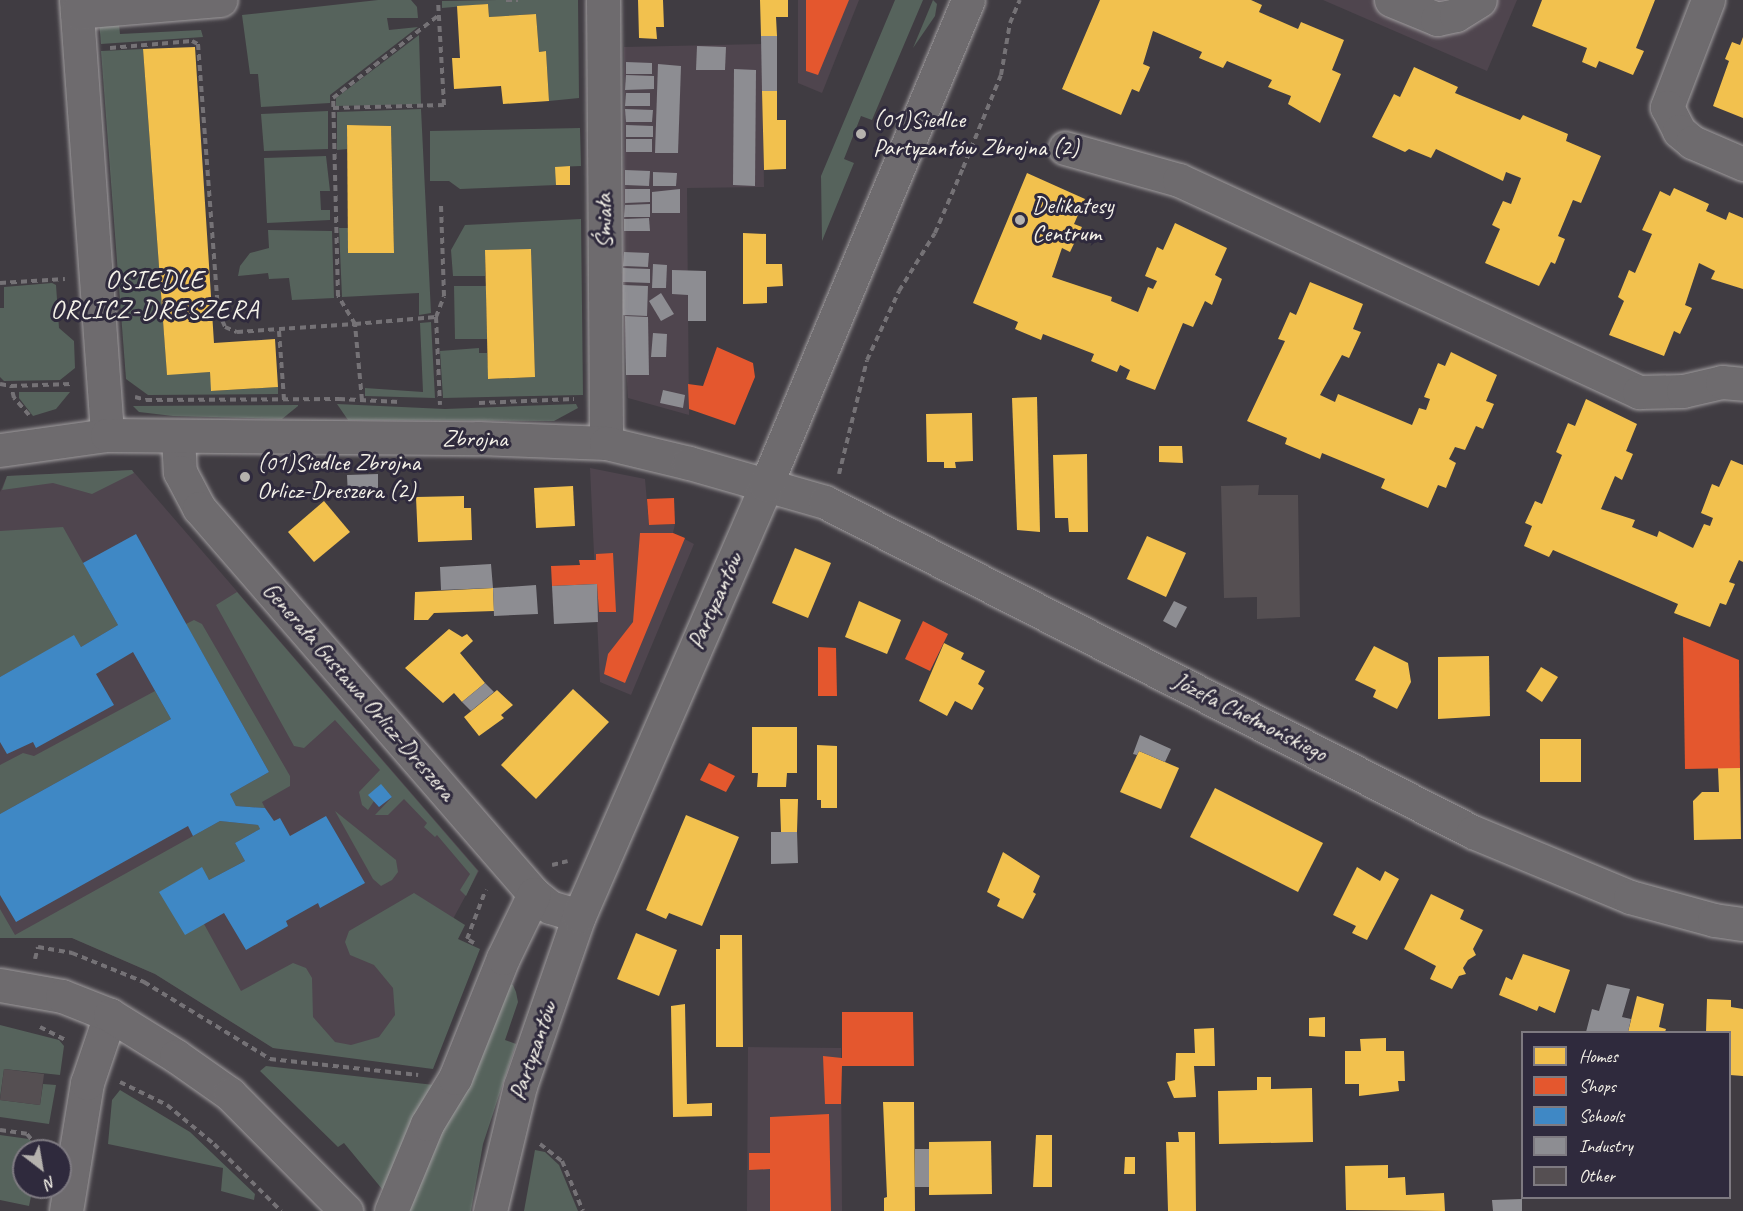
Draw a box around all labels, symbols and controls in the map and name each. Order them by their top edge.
place label: (01)Siedlce Partyzantów Zbrojna (2) [873,106,1079,162]
marker: (01)Siedlce Partyzantów Zbrojna (2) [854,127,868,141]
place label: Delikatesy Centrum [1032,192,1113,248]
street label: Śmiała [590,193,618,249]
marker: Delikatesy Centrum [1013,213,1027,227]
district label: OSIEDLE ORLICZ-DRESZERA [49,264,261,326]
street label: Zbrojna [442,424,508,454]
place label: (01)Siedlce Zbrojna Orlicz-Dreszera (2) [257,449,420,505]
marker: (01)Siedlce Zbrojna Orlicz-Dreszera (2) [238,470,252,484]
street label: Partyzantów [681,548,749,654]
street label: Generała Gustawa Orlicz-Dreszera [257,576,461,806]
street label: Józefa Chełmońskiego [1168,666,1332,768]
street label: Partyzantów [503,998,563,1104]
legend [1521,1031,1731,1199]
text: Homes [1579,1045,1618,1067]
text: Shops [1579,1075,1616,1097]
text: Schools [1579,1105,1624,1127]
text: Industry [1579,1135,1633,1157]
north arrow [12,1139,72,1199]
text: Other [1579,1165,1615,1187]
text: N [41,1172,60,1194]

